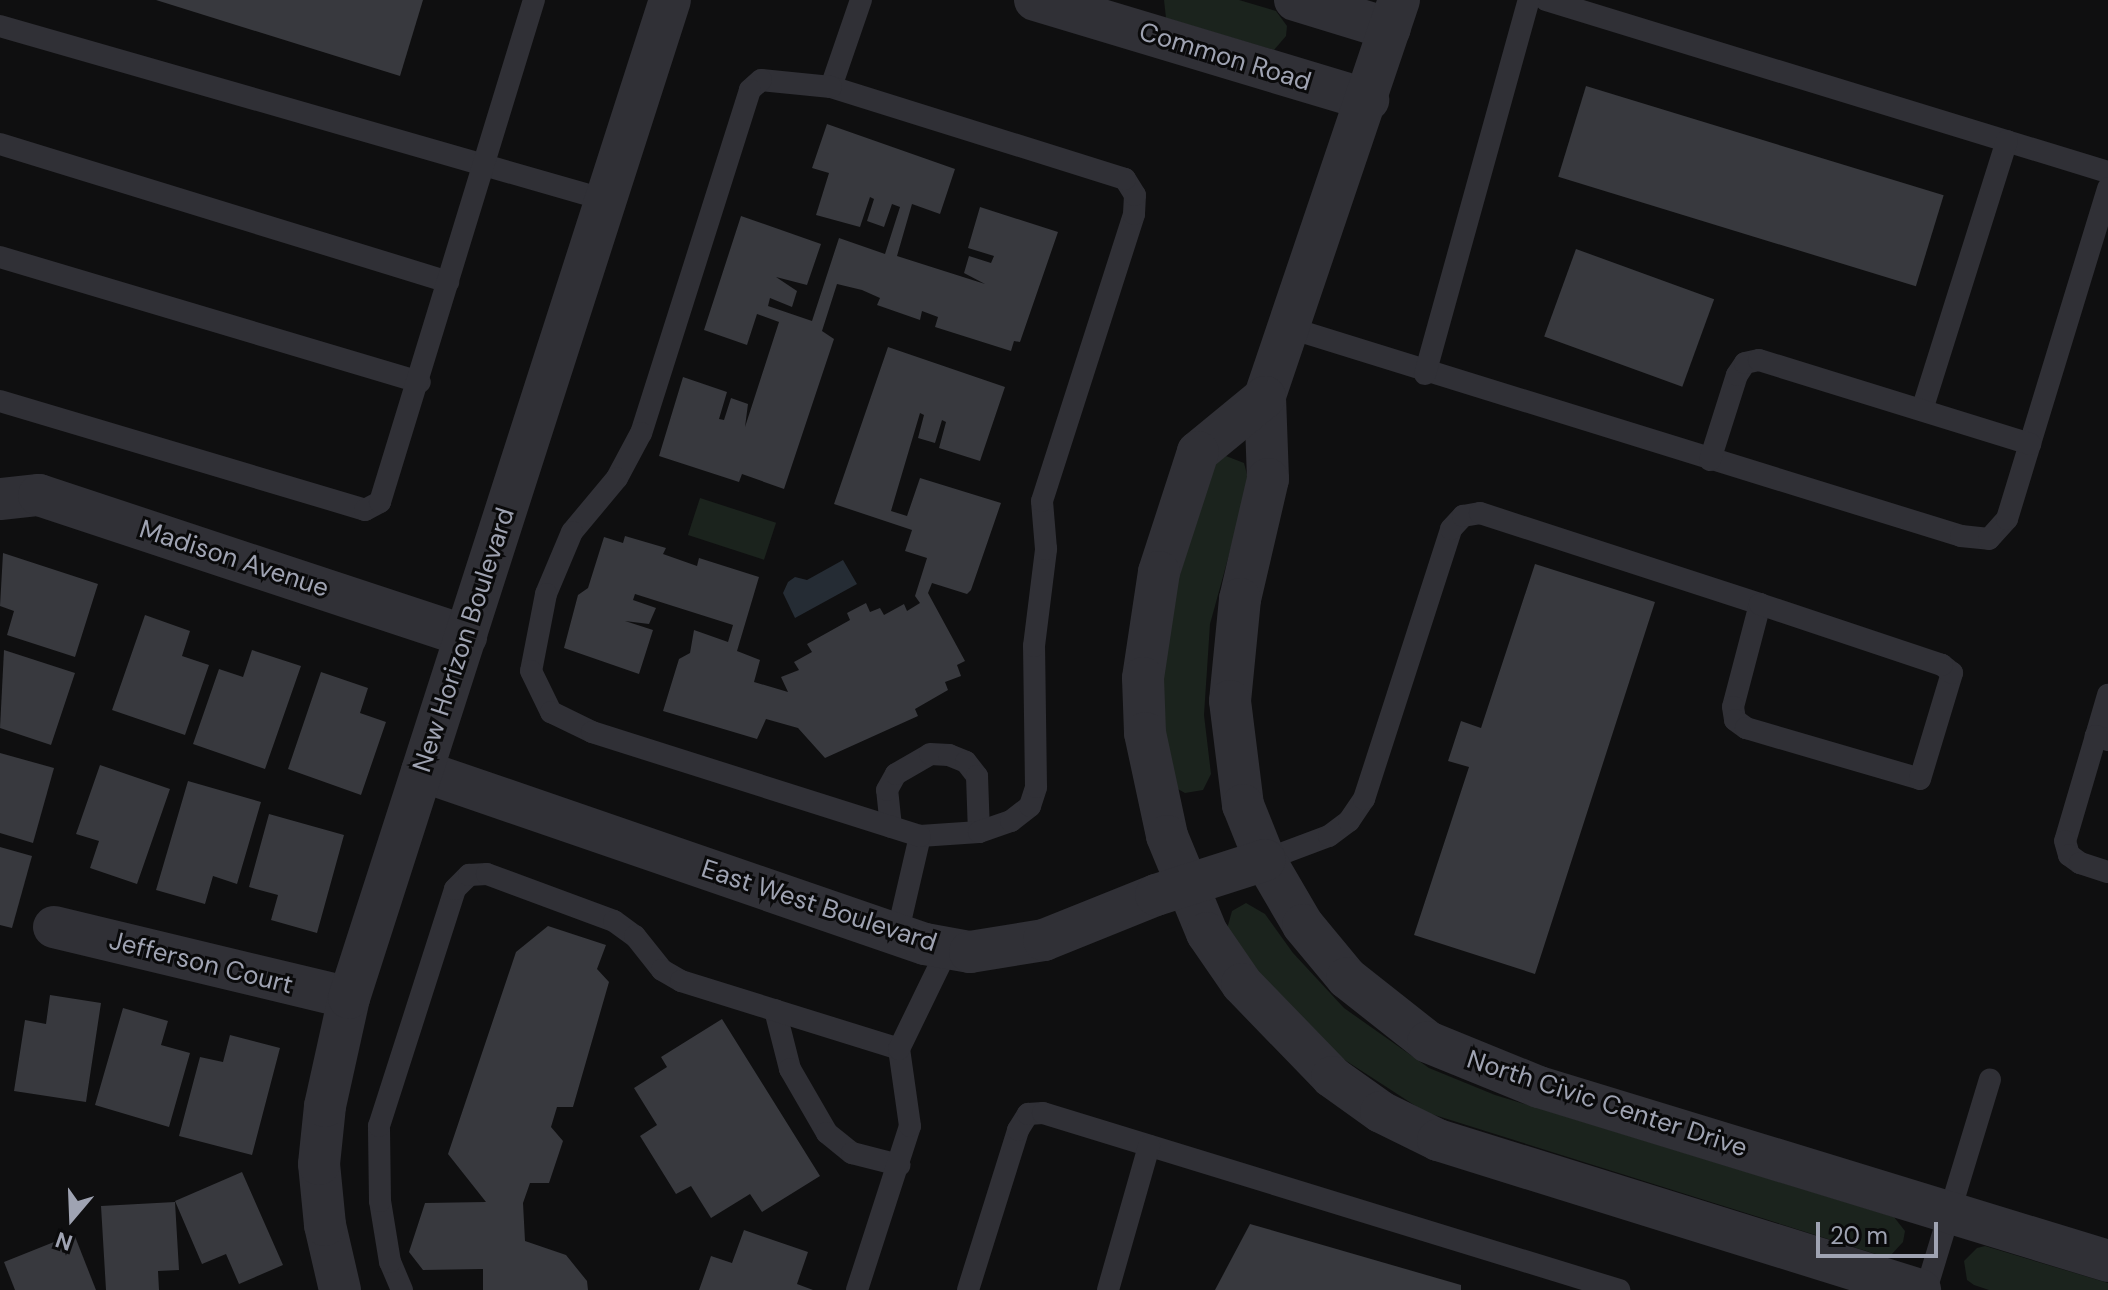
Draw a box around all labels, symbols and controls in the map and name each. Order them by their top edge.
street label: Common Road [1135,16,1315,98]
street label: New Horizon Boulevard [407,504,521,776]
street label: Madison Avenue [135,514,333,604]
street label: East West Boulevard [698,853,940,959]
street label: Jefferson Court [106,925,296,1001]
street label: North Civic Center Drive [1463,1044,1751,1164]
north arrow [32,1178,112,1258]
scale bar [1820,1206,1942,1256]
text: 20 m [1830,1220,1888,1251]
text: N [52,1225,76,1257]

